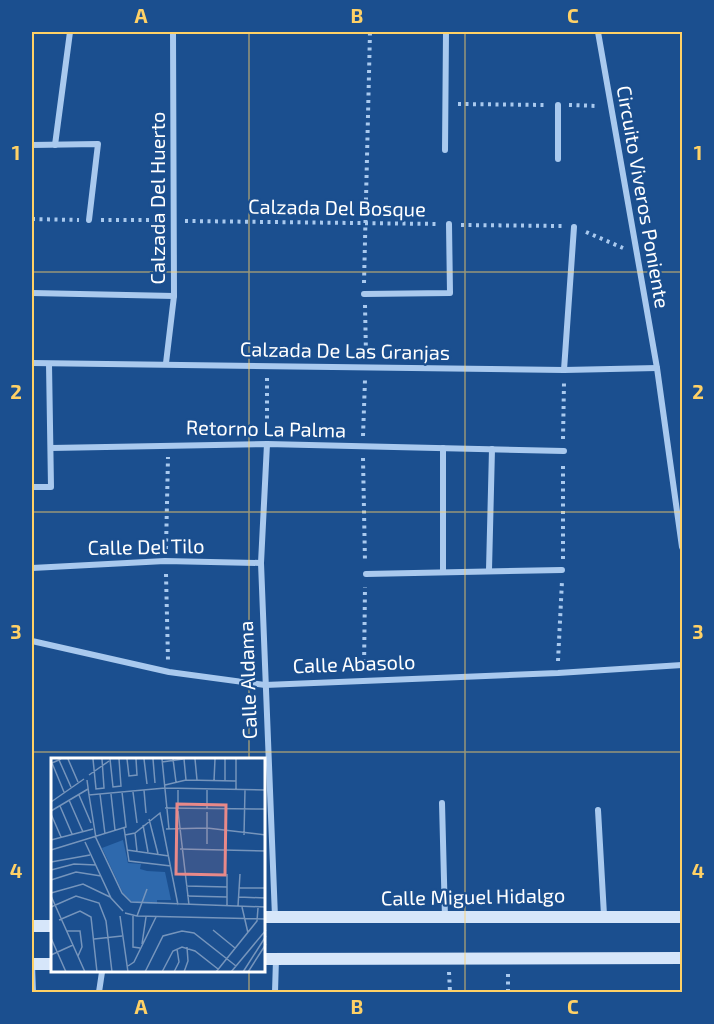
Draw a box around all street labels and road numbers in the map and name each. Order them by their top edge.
street label: Circuito Viveros Poniente [613,84,675,310]
street label: Calzada Del Huerto [145,112,169,284]
street label: Calzada Del Bosque [248,193,426,221]
street label: Calzada De Las Granjas [240,336,450,364]
street label: Retorno La Palma [186,415,346,441]
street label: Calle Del Tilo [87,533,205,559]
street label: Calle Aldama [233,620,261,740]
street label: Calle Abasolo [292,649,416,677]
street label: Calle Miguel Hidalgo [381,882,565,910]

